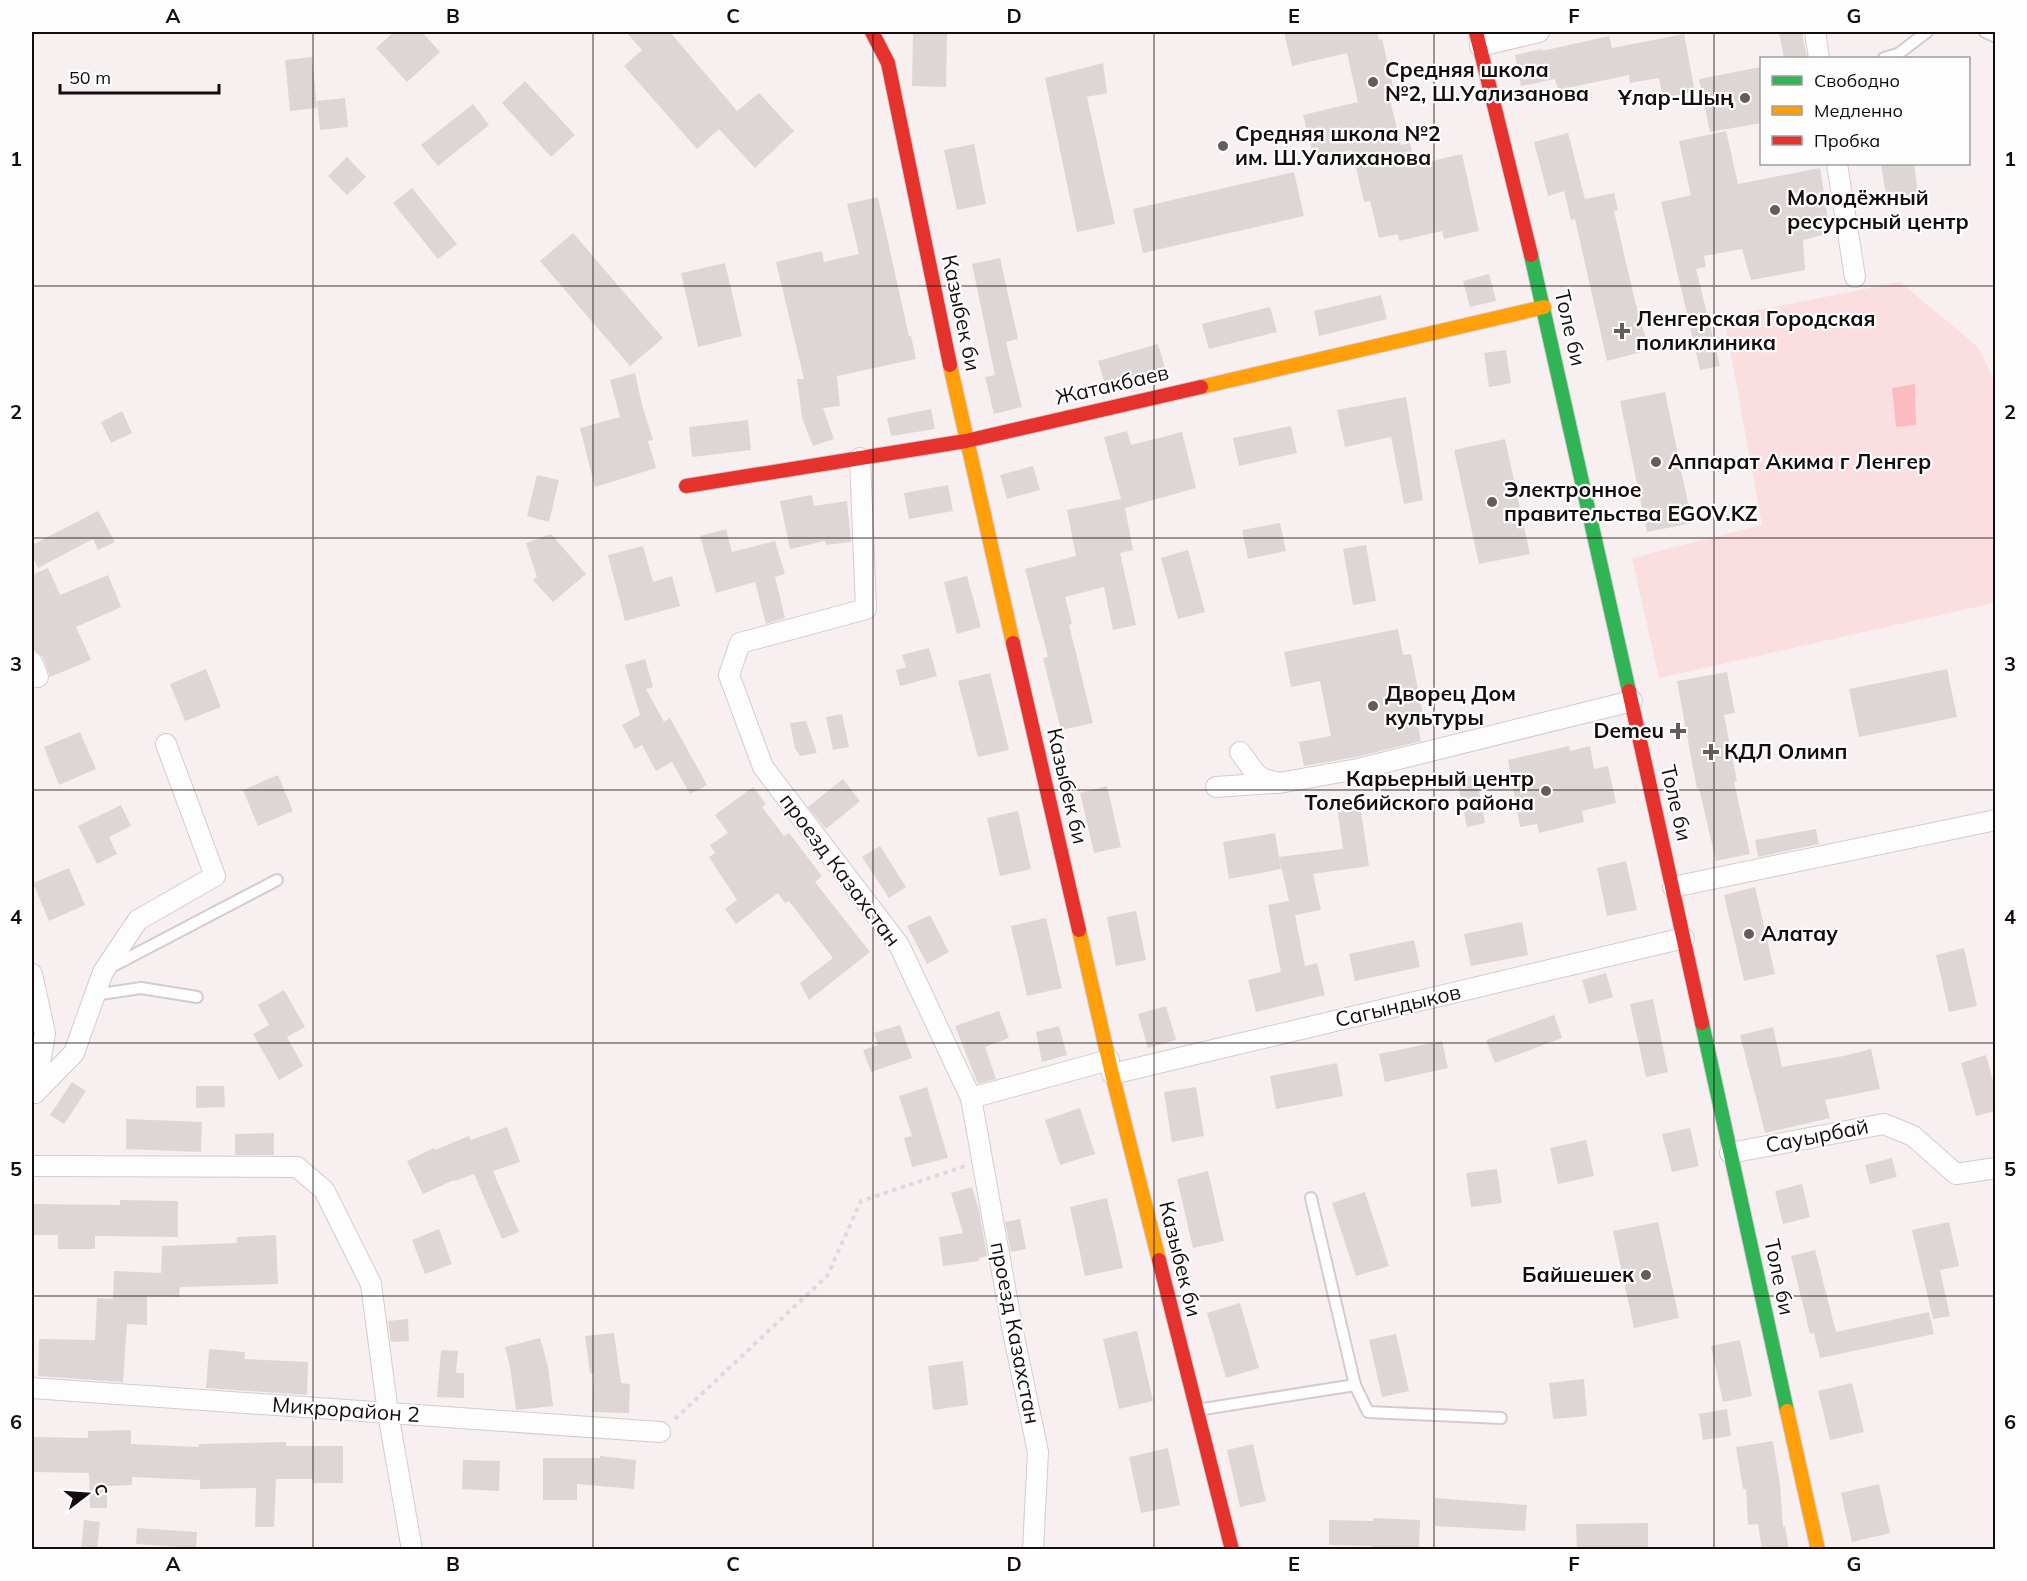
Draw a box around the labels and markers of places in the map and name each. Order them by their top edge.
place label: Средняя школа №2, Ш.Уализанова [1385,56,1589,106]
marker: Средняя школа №2, Ш.Уализанова [1366,75,1380,89]
place label: Ұлар-Шың [1617,84,1734,110]
marker: Ұлар-Шың [1738,91,1752,105]
place label: Средняя школа №2 им. Ш.Уалиханова [1235,120,1441,170]
marker: Средняя школа №2 им. Ш.Уалиханова [1216,139,1230,153]
place label: Молодёжный ресурсный центр [1787,184,1969,234]
marker: Молодёжный ресурсный центр [1768,203,1782,217]
place label: Ленгерская Городская поликлиника [1636,305,1875,355]
marker: Ленгерская Городская поликлиника [1613,322,1631,340]
place label: Аппарат Акима г Ленгер [1668,448,1931,474]
marker: Аппарат Акима г Ленгер [1649,455,1663,469]
place label: Электронное правительства EGOV.KZ [1504,476,1758,526]
marker: Электронное правительства EGOV.KZ [1485,495,1499,509]
place label: Дворец Дом культуры [1385,680,1516,730]
marker: Дворец Дом культуры [1366,699,1380,713]
place label: Demeu [1594,717,1664,743]
marker: Demeu [1669,722,1687,740]
place label: КДЛ Олимп [1724,738,1847,764]
marker: КДЛ Олимп [1702,743,1720,761]
place label: Карьерный центр Толебийского района [1305,765,1534,815]
marker: Карьерный центр Толебийского района [1539,784,1553,798]
place label: Алатау [1761,920,1838,946]
marker: Алатау [1742,927,1756,941]
place label: Байшешек [1522,1261,1635,1287]
marker: Байшешек [1639,1268,1653,1282]

